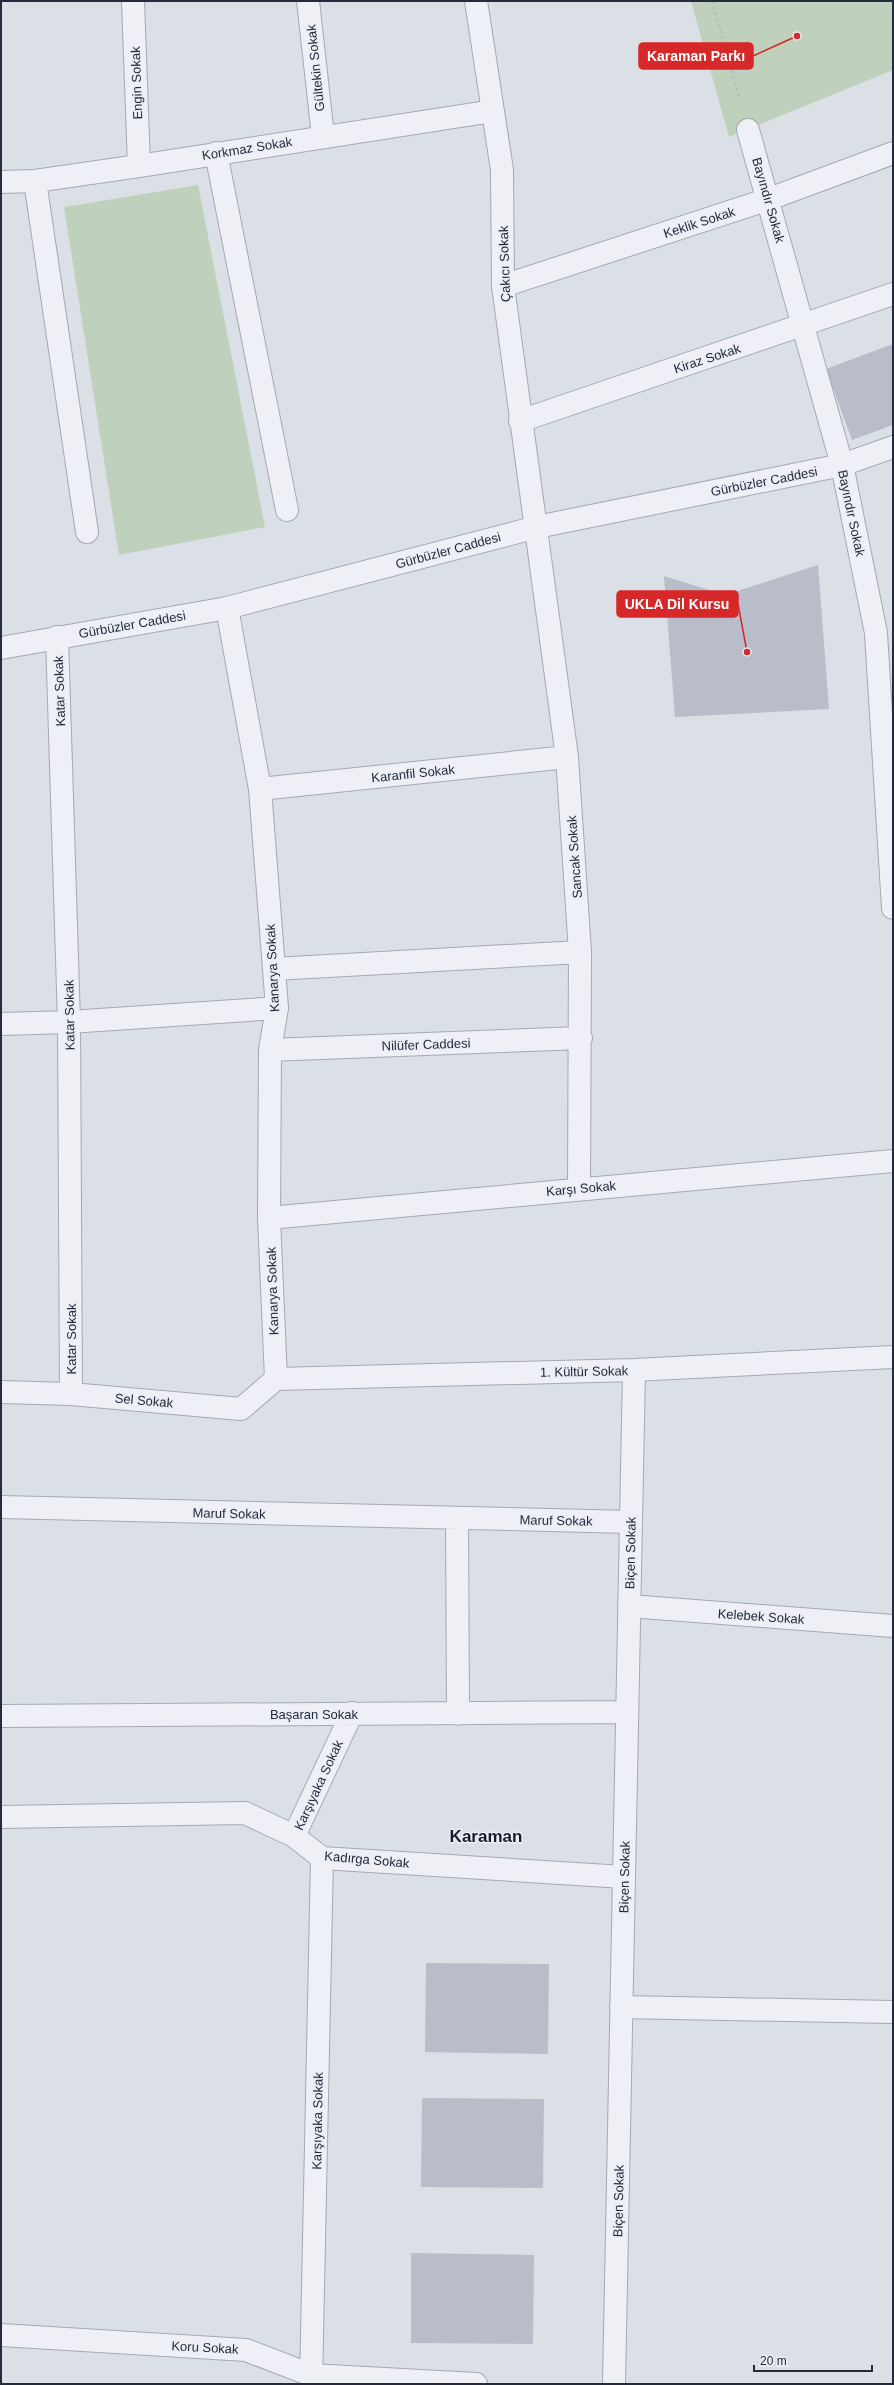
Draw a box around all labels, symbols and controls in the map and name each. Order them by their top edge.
street label: Gültekin Sokak [303,23,328,112]
callout: Karaman Parkı [639,43,753,69]
street label: Engin Sokak [128,46,145,120]
text: Karaman Parkı [647,48,745,64]
street label: Korkmaz Sokak [201,134,294,163]
street label: Bayındır Sokak [749,156,788,245]
street label: Keklik Sokak [661,204,737,241]
street label: Çakıcı Sokak [496,225,513,303]
street label: Kiraz Sokak [672,340,743,376]
street label: Gürbüzler Caddesi [709,464,819,499]
street label: Bayındır Sokak [835,468,868,558]
street label: Gürbüzler Caddesi [394,529,503,572]
callout: UKLA Dil Kursu [617,591,738,617]
text: UKLA Dil Kursu [625,596,729,612]
street label: Gürbüzler Caddesi [77,608,187,641]
street label: Katar Sokak [51,655,68,727]
street label: Karanfil Sokak [371,762,456,785]
street label: Sancak Sokak [564,814,585,899]
street label: Kanarya Sokak [263,923,282,1012]
street label: Katar Sokak [61,979,78,1051]
street label: Nilüfer Caddesi [381,1035,471,1054]
street label: Karşı Sokak [545,1178,617,1199]
street label: Kanarya Sokak [263,1246,282,1335]
street label: Katar Sokak [64,1303,79,1374]
street label: 1. Kültür Sokak [540,1363,629,1380]
street label: Sel Sokak [114,1390,174,1411]
street label: Maruf Sokak [192,1505,266,1522]
street label: Maruf Sokak [519,1512,593,1529]
street label: Biçen Sokak [622,1516,639,1589]
street label: Kelebek Sokak [717,1606,805,1627]
street label: Başaran Sokak [270,1707,359,1722]
street label: Karşıyaka Sokak [291,1737,346,1833]
district label: Karaman [450,1827,522,1846]
street label: Biçen Sokak [616,1840,633,1913]
street label: Kadırga Sokak [324,1848,411,1871]
street label: Karşıyaka Sokak [309,2072,326,2170]
street label: Biçen Sokak [610,2164,627,2237]
street label: Koru Sokak [171,2338,239,2357]
scale bar [754,2347,872,2373]
text: 20 m [760,2354,787,2368]

